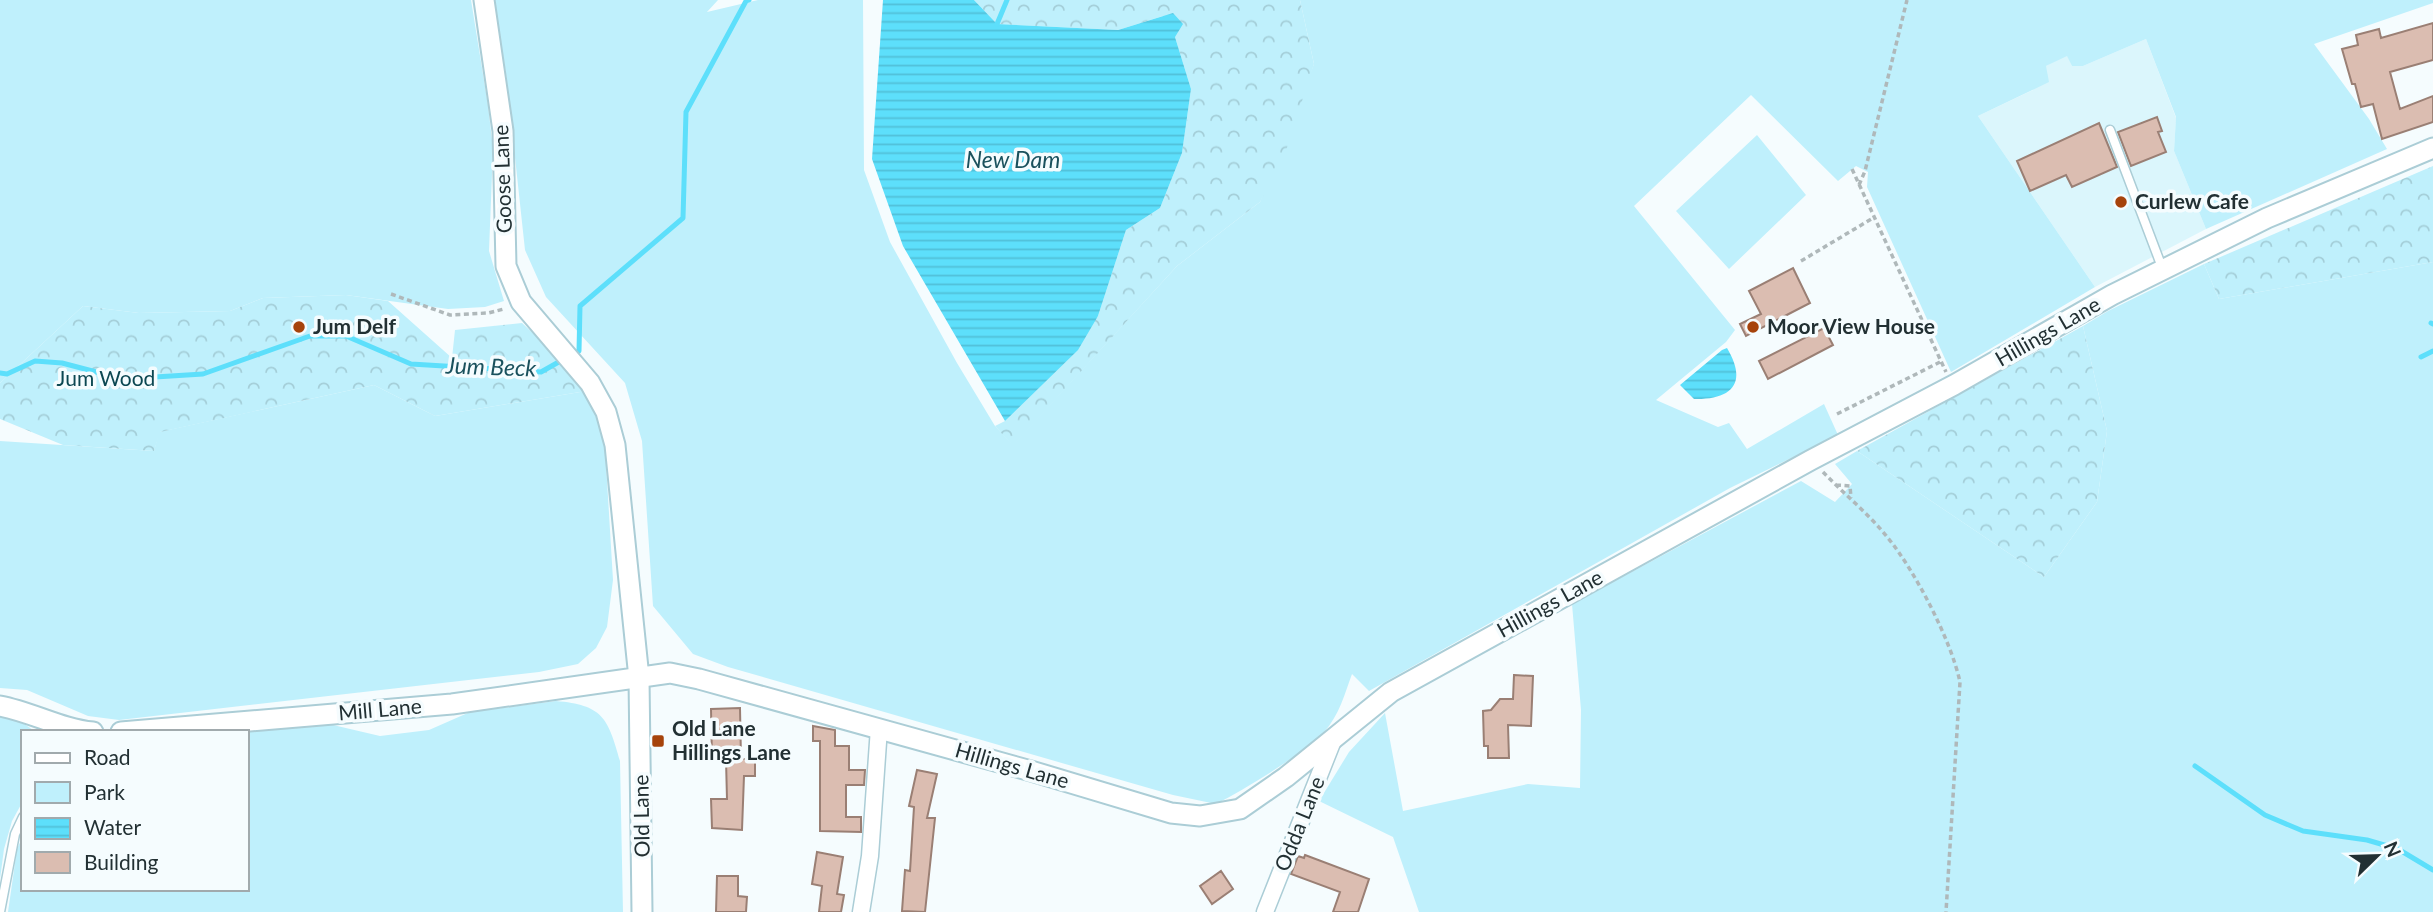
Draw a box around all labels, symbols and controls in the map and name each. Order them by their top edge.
street label: Goose Lane [487,124,516,234]
water label: New Dam [966,145,1060,173]
place label: Curlew Cafe [2135,188,2249,213]
marker: Curlew Cafe [2113,194,2129,210]
street label: Hillings Lane [1990,291,2104,371]
place label: Jum Delf [313,313,397,338]
place label: Moor View House [1767,313,1935,338]
marker: Jum Delf [291,319,307,335]
marker: Moor View House [1745,319,1761,335]
water label: Jum Beck [444,350,538,382]
park label: Jum Wood [57,365,155,390]
street label: Hillings Lane [1492,563,1607,642]
street label: Mill Lane [337,692,423,725]
place label: Old Lane Hillings Lane [672,715,791,764]
legend [21,730,248,891]
marker: Old Lane Hillings Lane [650,733,666,749]
street label: Hillings Lane [953,736,1072,793]
text: Road [84,744,131,769]
street label: Odda Lane [1268,772,1329,874]
street label: Old Lane [627,774,654,858]
text: Park [84,779,125,804]
text: Water [84,814,141,839]
north arrow [2342,821,2412,891]
text: N [2380,838,2407,860]
text: Building [84,849,159,874]

